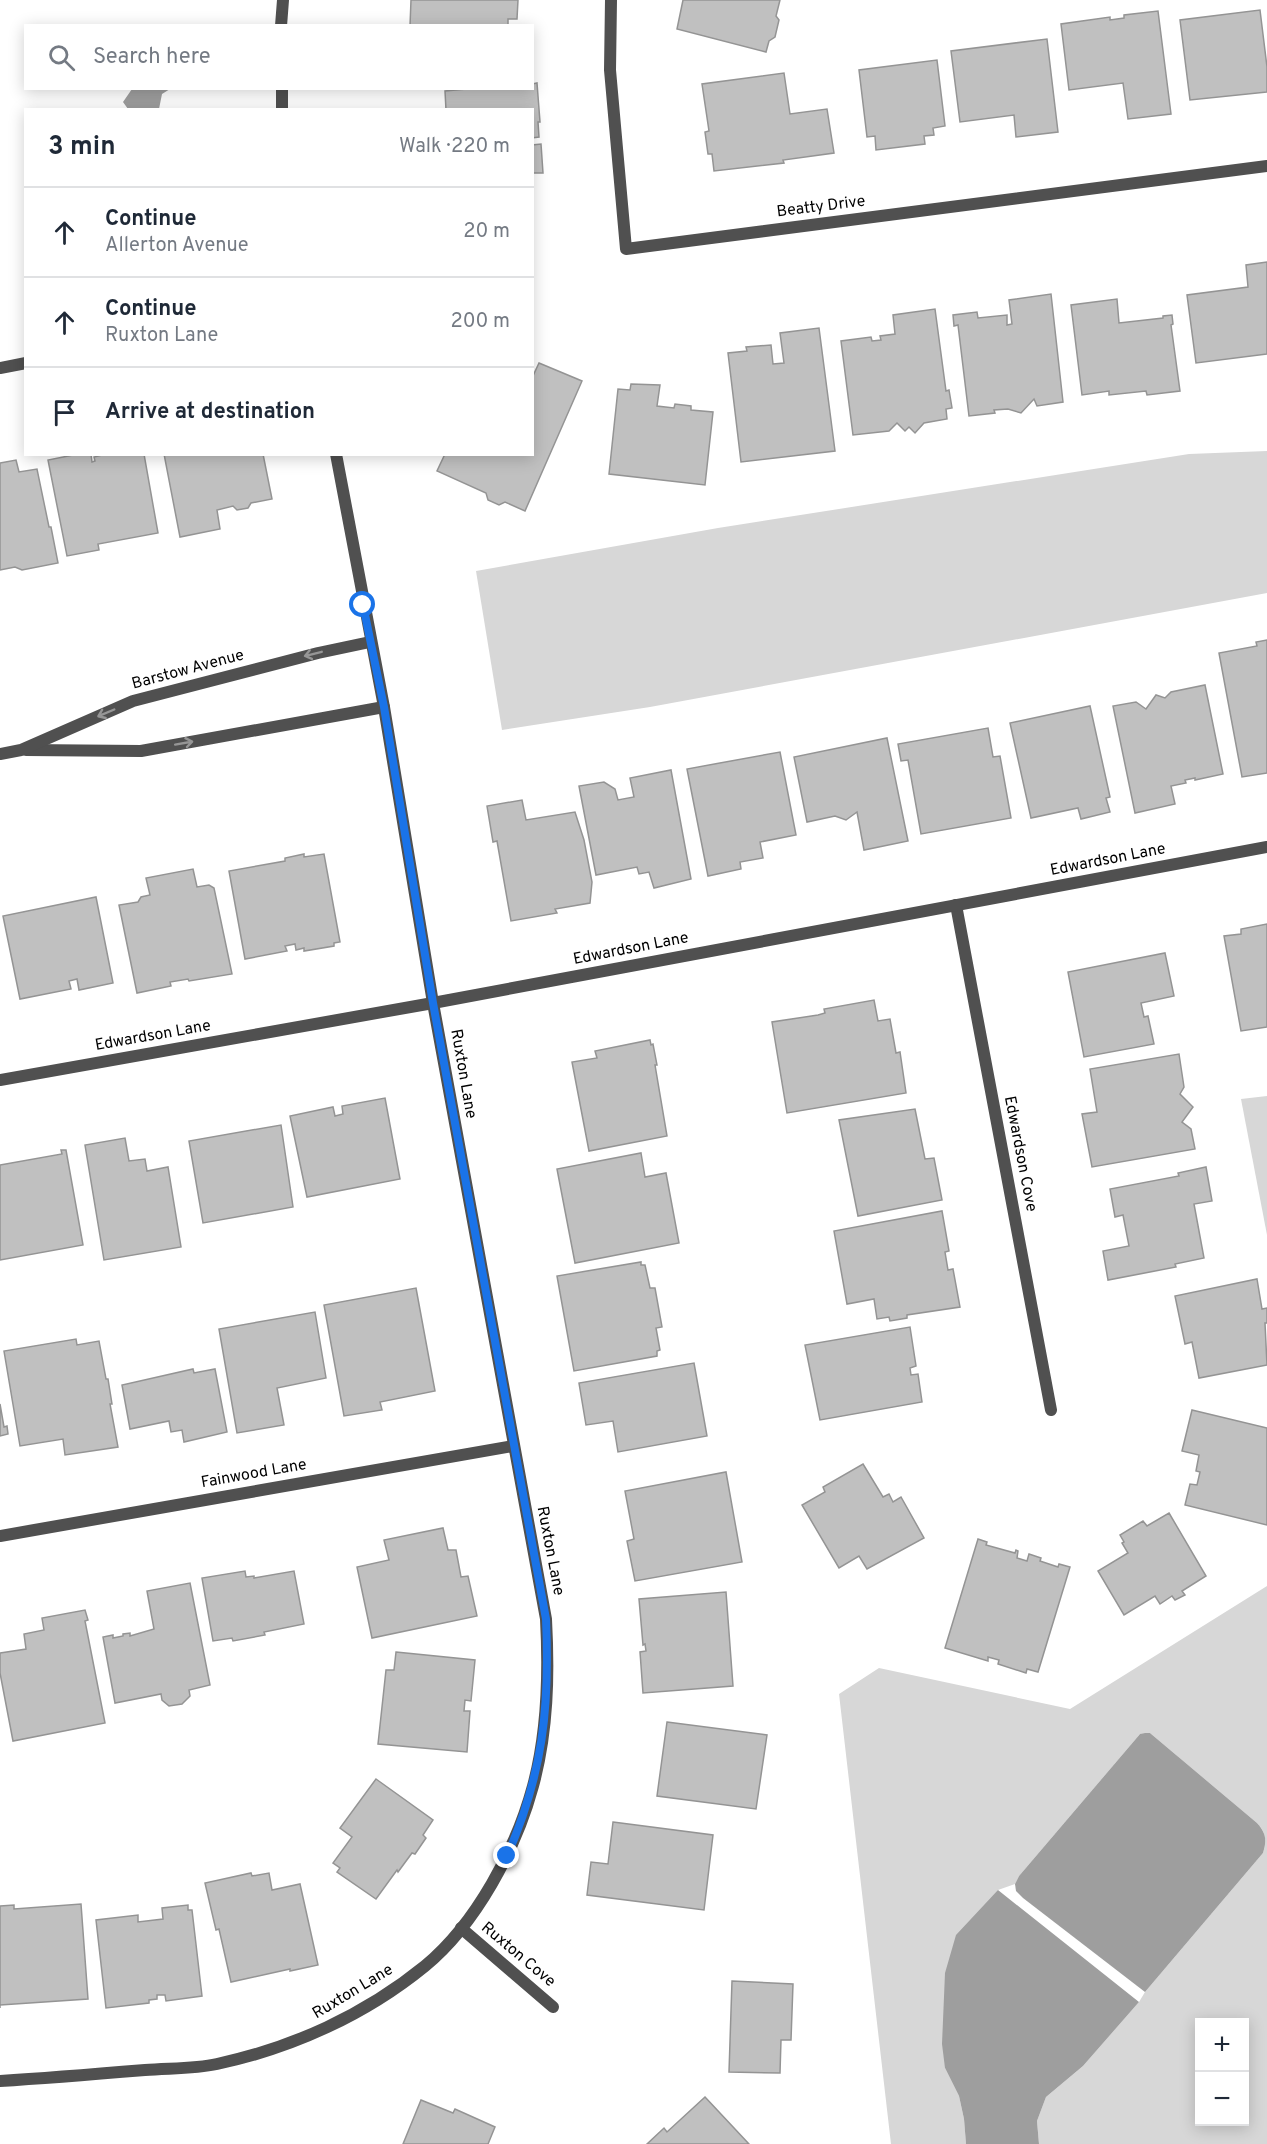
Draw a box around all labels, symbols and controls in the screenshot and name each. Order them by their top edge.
search box [24,24,534,90]
icon: search [45,41,78,74]
text: Search here [93,44,211,71]
text: 3 min [48,131,116,164]
text: Walk · 220 m [399,134,510,160]
street label: Beatty Drive [776,192,866,222]
text: Continue [105,206,196,233]
icon: ahead [48,216,81,249]
text: 20 m [463,219,510,245]
text: Allerton Avenue [105,233,249,259]
text: Continue [105,296,196,323]
icon: ahead [48,306,81,339]
text: 200 m [451,309,510,335]
text: Ruxton Lane [105,323,218,349]
icon: arrive [48,396,81,429]
text: Arrive at destination [105,399,315,426]
route start [349,591,375,617]
street label: Barstow Avenue [130,645,246,695]
one-way arrow [304,649,323,661]
one-way arrow [97,708,115,719]
one-way arrow [173,738,193,749]
street label: Edwardson Lane [1049,839,1167,881]
street label: Edwardson Lane [572,928,690,970]
street label: Edwardson Lane [94,1016,212,1056]
street label: Ruxton Lane [445,1028,481,1120]
street label: Edwardson Cove [999,1094,1041,1214]
street label: Fainwood Lane [200,1455,308,1493]
street label: Ruxton Lane [532,1505,568,1597]
route end [493,1842,519,1868]
street label: Ruxton Cove [477,1918,559,1992]
street label: Ruxton Lane [309,1960,397,2024]
map controls [1195,2018,1249,2126]
button: + [1195,2018,1249,2072]
button: − [1195,2072,1249,2126]

